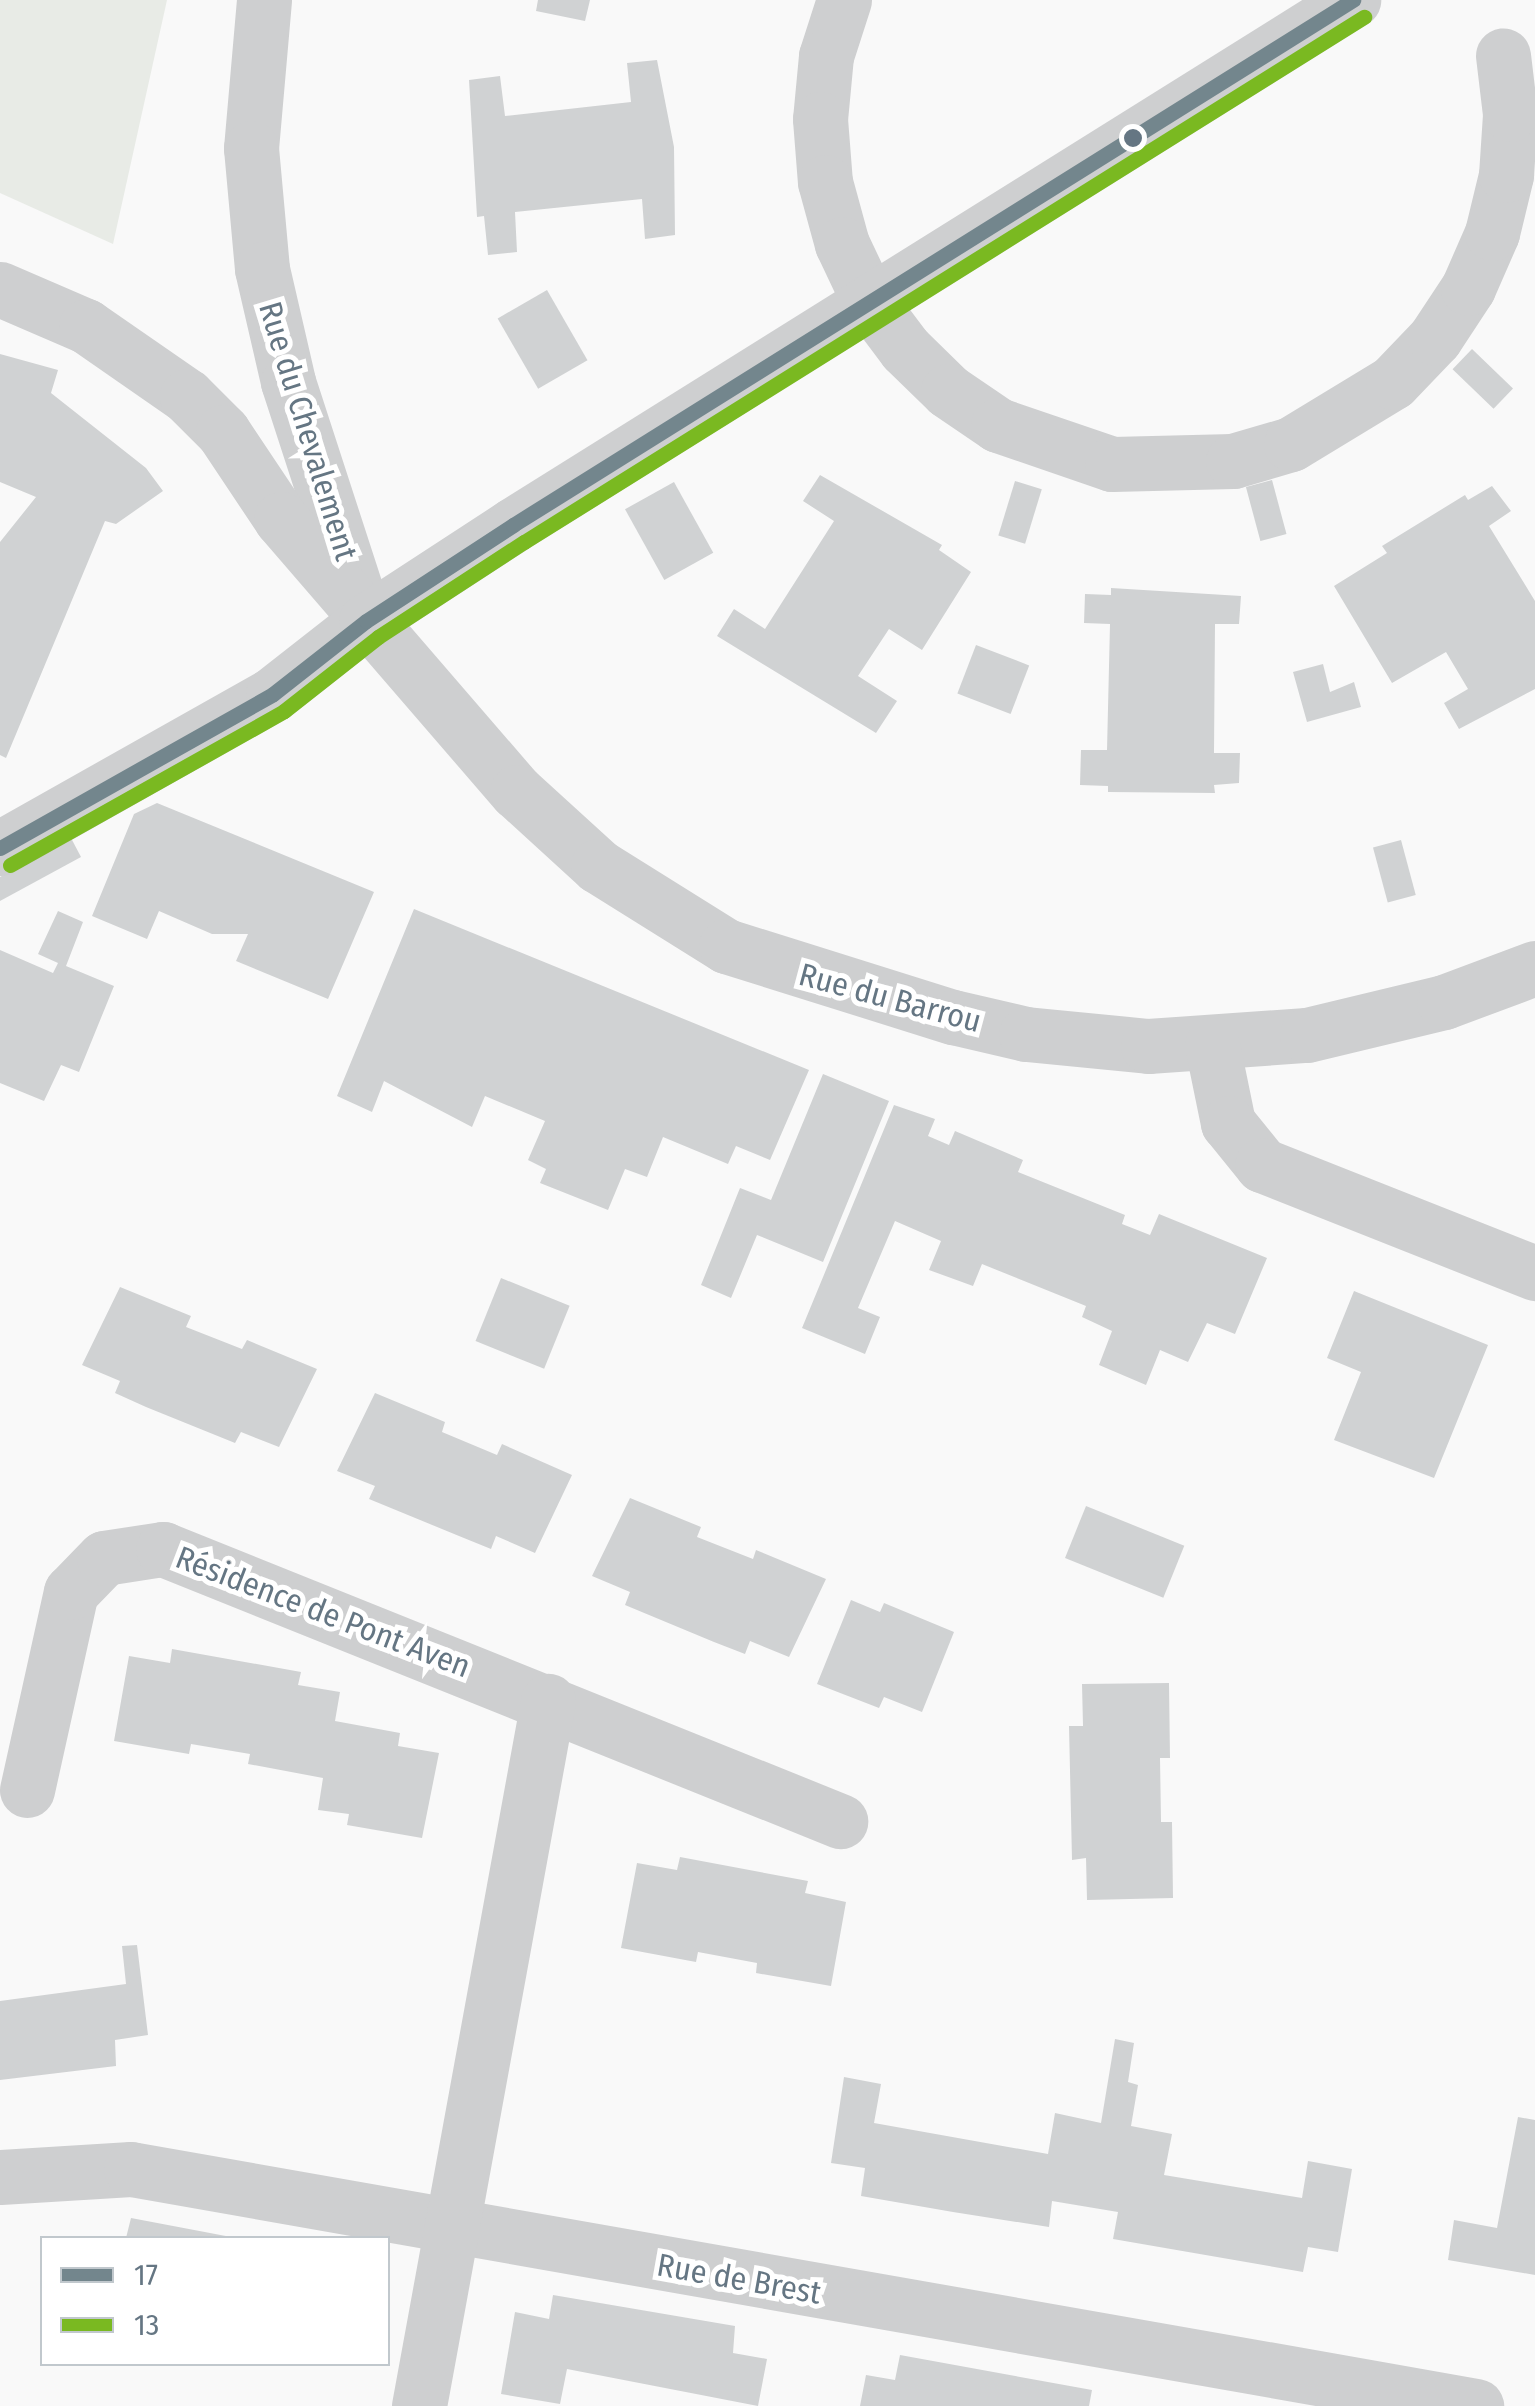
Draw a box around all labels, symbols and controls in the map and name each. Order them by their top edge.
unlabelled marker [1123,128,1143,148]
street label: Rue du Chevalement [250,297,366,565]
street label: Rue du Barrou [795,955,985,1041]
street label: Résidence de Pont Aven [170,1538,476,1686]
legend [40,2236,390,2366]
street label: Rue de Brest [654,2246,824,2312]
text: 17 [134,2257,158,2293]
text: 13 [134,2307,159,2343]

